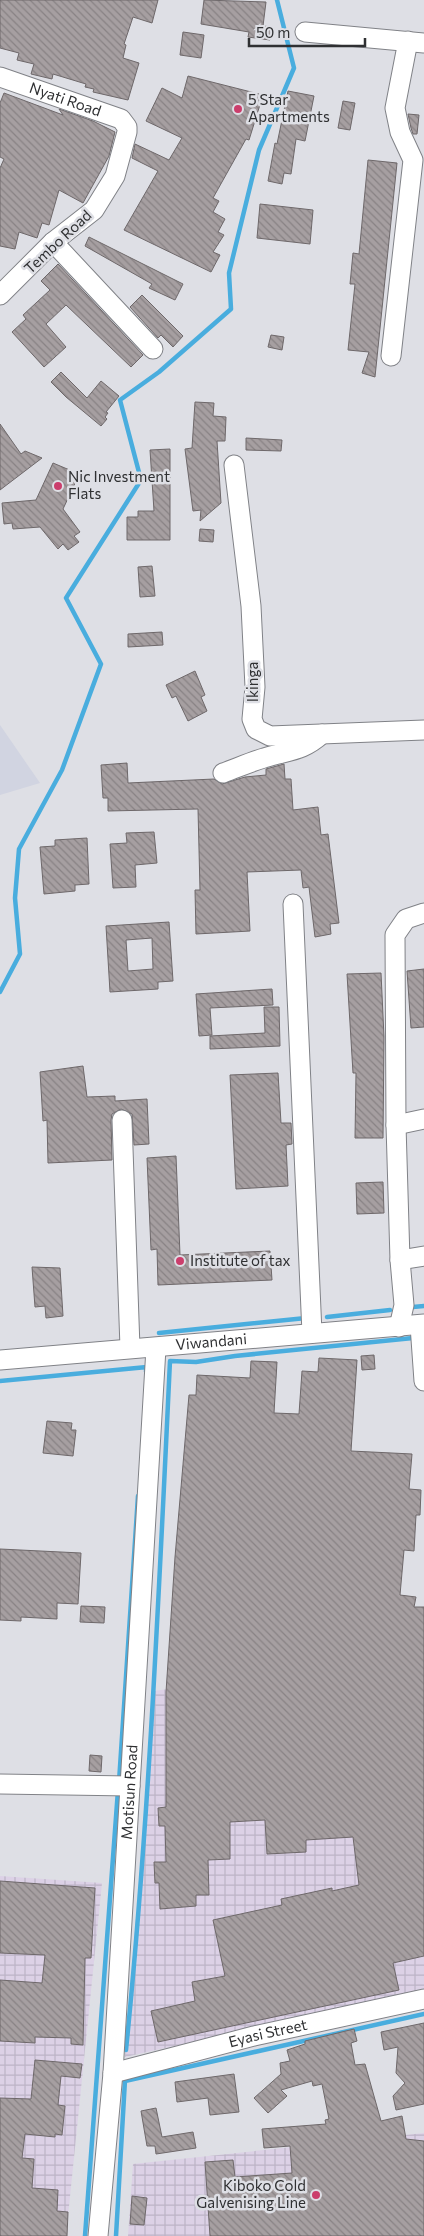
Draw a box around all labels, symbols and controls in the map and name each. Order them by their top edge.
scale bar [249,15,365,47]
text: 50 m [256,23,290,41]
street label: Nyati Road [27,78,104,119]
place label: 5 Star Apartments [248,90,330,125]
marker: 5 Star Apartments [232,103,244,115]
street label: Tembo Road [20,206,95,277]
place label: Nic Investment Flats [68,467,170,502]
marker: Nic Investment Flats [52,480,64,492]
street label: Ikinga [243,662,261,702]
place label: Institute of tax [190,1251,291,1269]
marker: Institute of tax [174,1255,186,1267]
street label: Viwandani [175,1329,248,1353]
street label: Motisun Road [117,1744,140,1840]
street label: Eyasi Street [226,2015,309,2050]
place label: Kiboko Cold Galvenising Line [196,2176,306,2211]
marker: Kiboko Cold Galvenising Line [310,2189,322,2201]

